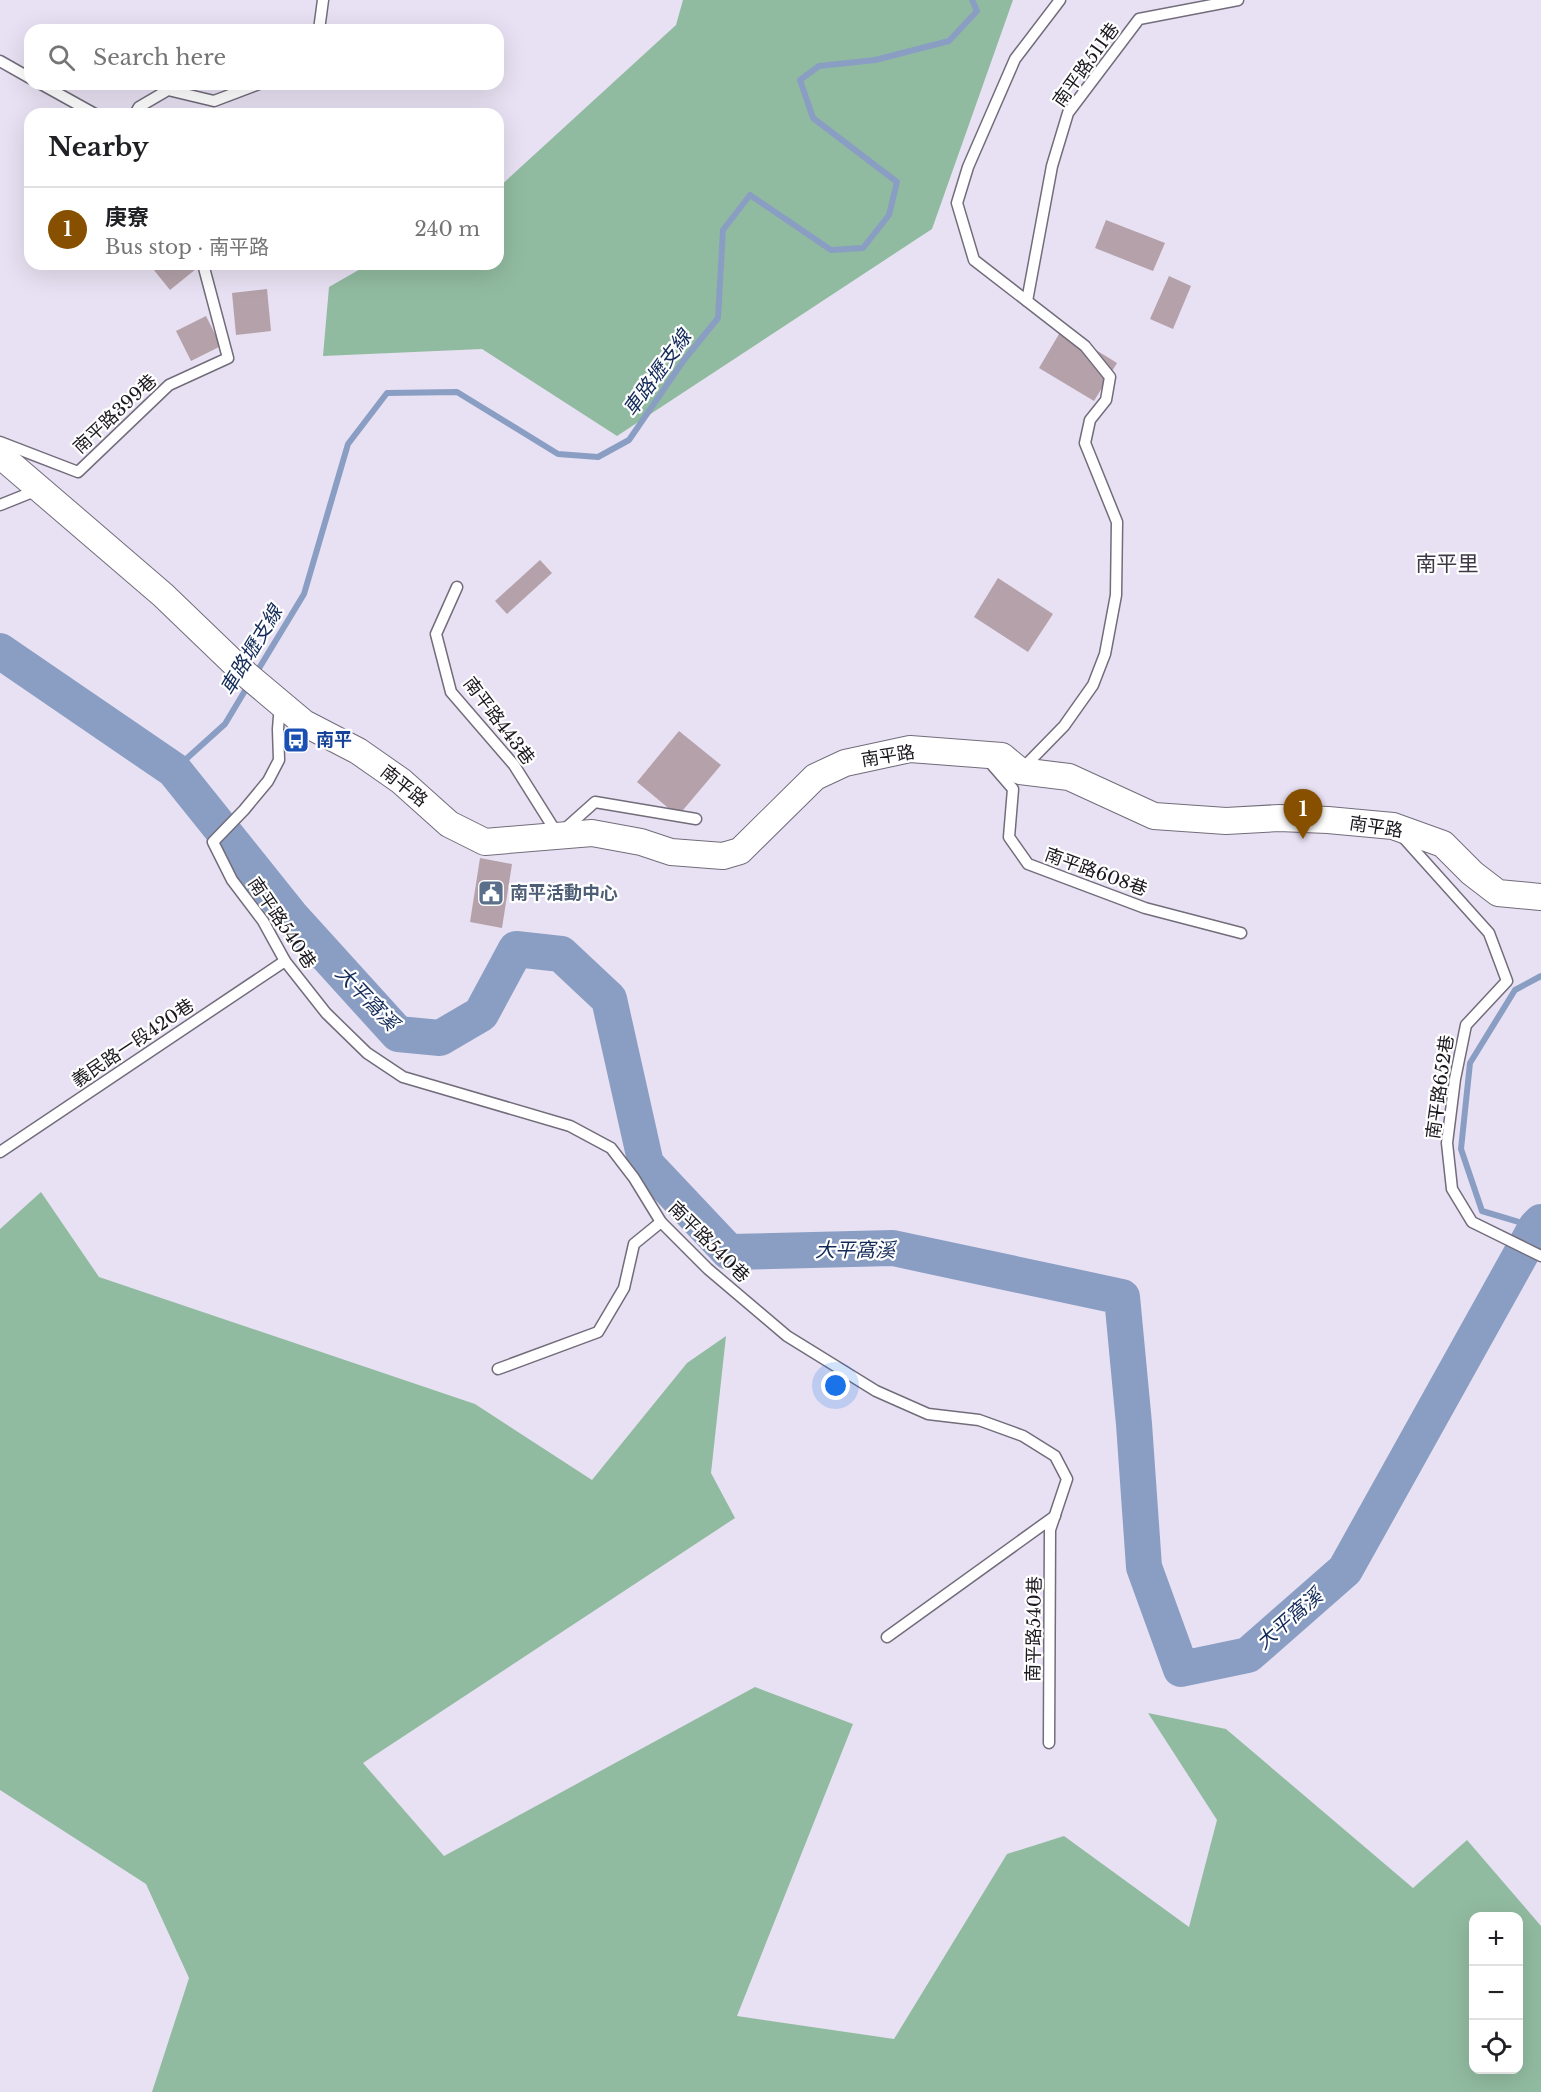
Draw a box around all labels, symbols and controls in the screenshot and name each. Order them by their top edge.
street label: 南平路511巷 [1048,19,1124,111]
search box [24,24,504,90]
icon: search [45,41,78,74]
text: Search here [93,44,226,71]
text: Nearby [48,131,149,163]
text: 庚寮 [105,204,149,231]
text: 1 [63,217,72,241]
text: 240 m [415,217,480,241]
text: Bus stop · 南平路 [105,235,269,259]
water label: 車路壢支線 [618,324,697,421]
street label: 南平路399巷 [69,370,161,458]
district label: 南平里 [1416,551,1479,577]
water label: 車路壢支線 [215,599,288,699]
street label: 南平路443巷 [459,673,539,769]
bus stop icon: 南平 [281,725,311,755]
place label: 南平 [316,729,352,751]
street label: 南平路 [860,741,916,771]
street label: 南平路 [376,760,432,812]
pin: 1 [1284,790,1322,839]
street label: 南平路 [1348,812,1404,842]
street label: 南平路608巷 [1042,843,1150,901]
street label: 南平路540巷 [243,873,321,973]
public building icon: 南平活動中心 [476,878,506,908]
place label: 南平活動中心 [510,882,618,904]
water label: 大平窩溪 [331,961,406,1037]
street label: 義民路一段420巷 [68,994,198,1092]
street label: 南平路652巷 [1422,1034,1458,1140]
street label: 南平路540巷 [664,1197,754,1287]
water label: 大平窩溪 [815,1238,898,1262]
your location [821,1371,850,1400]
street label: 南平路540巷 [1022,1576,1046,1682]
water label: 大平窩溪 [1251,1582,1329,1654]
map controls [1469,1912,1523,2074]
button: + [1469,1912,1523,1966]
button: − [1469,1966,1523,2020]
button: locate [1469,2020,1523,2074]

